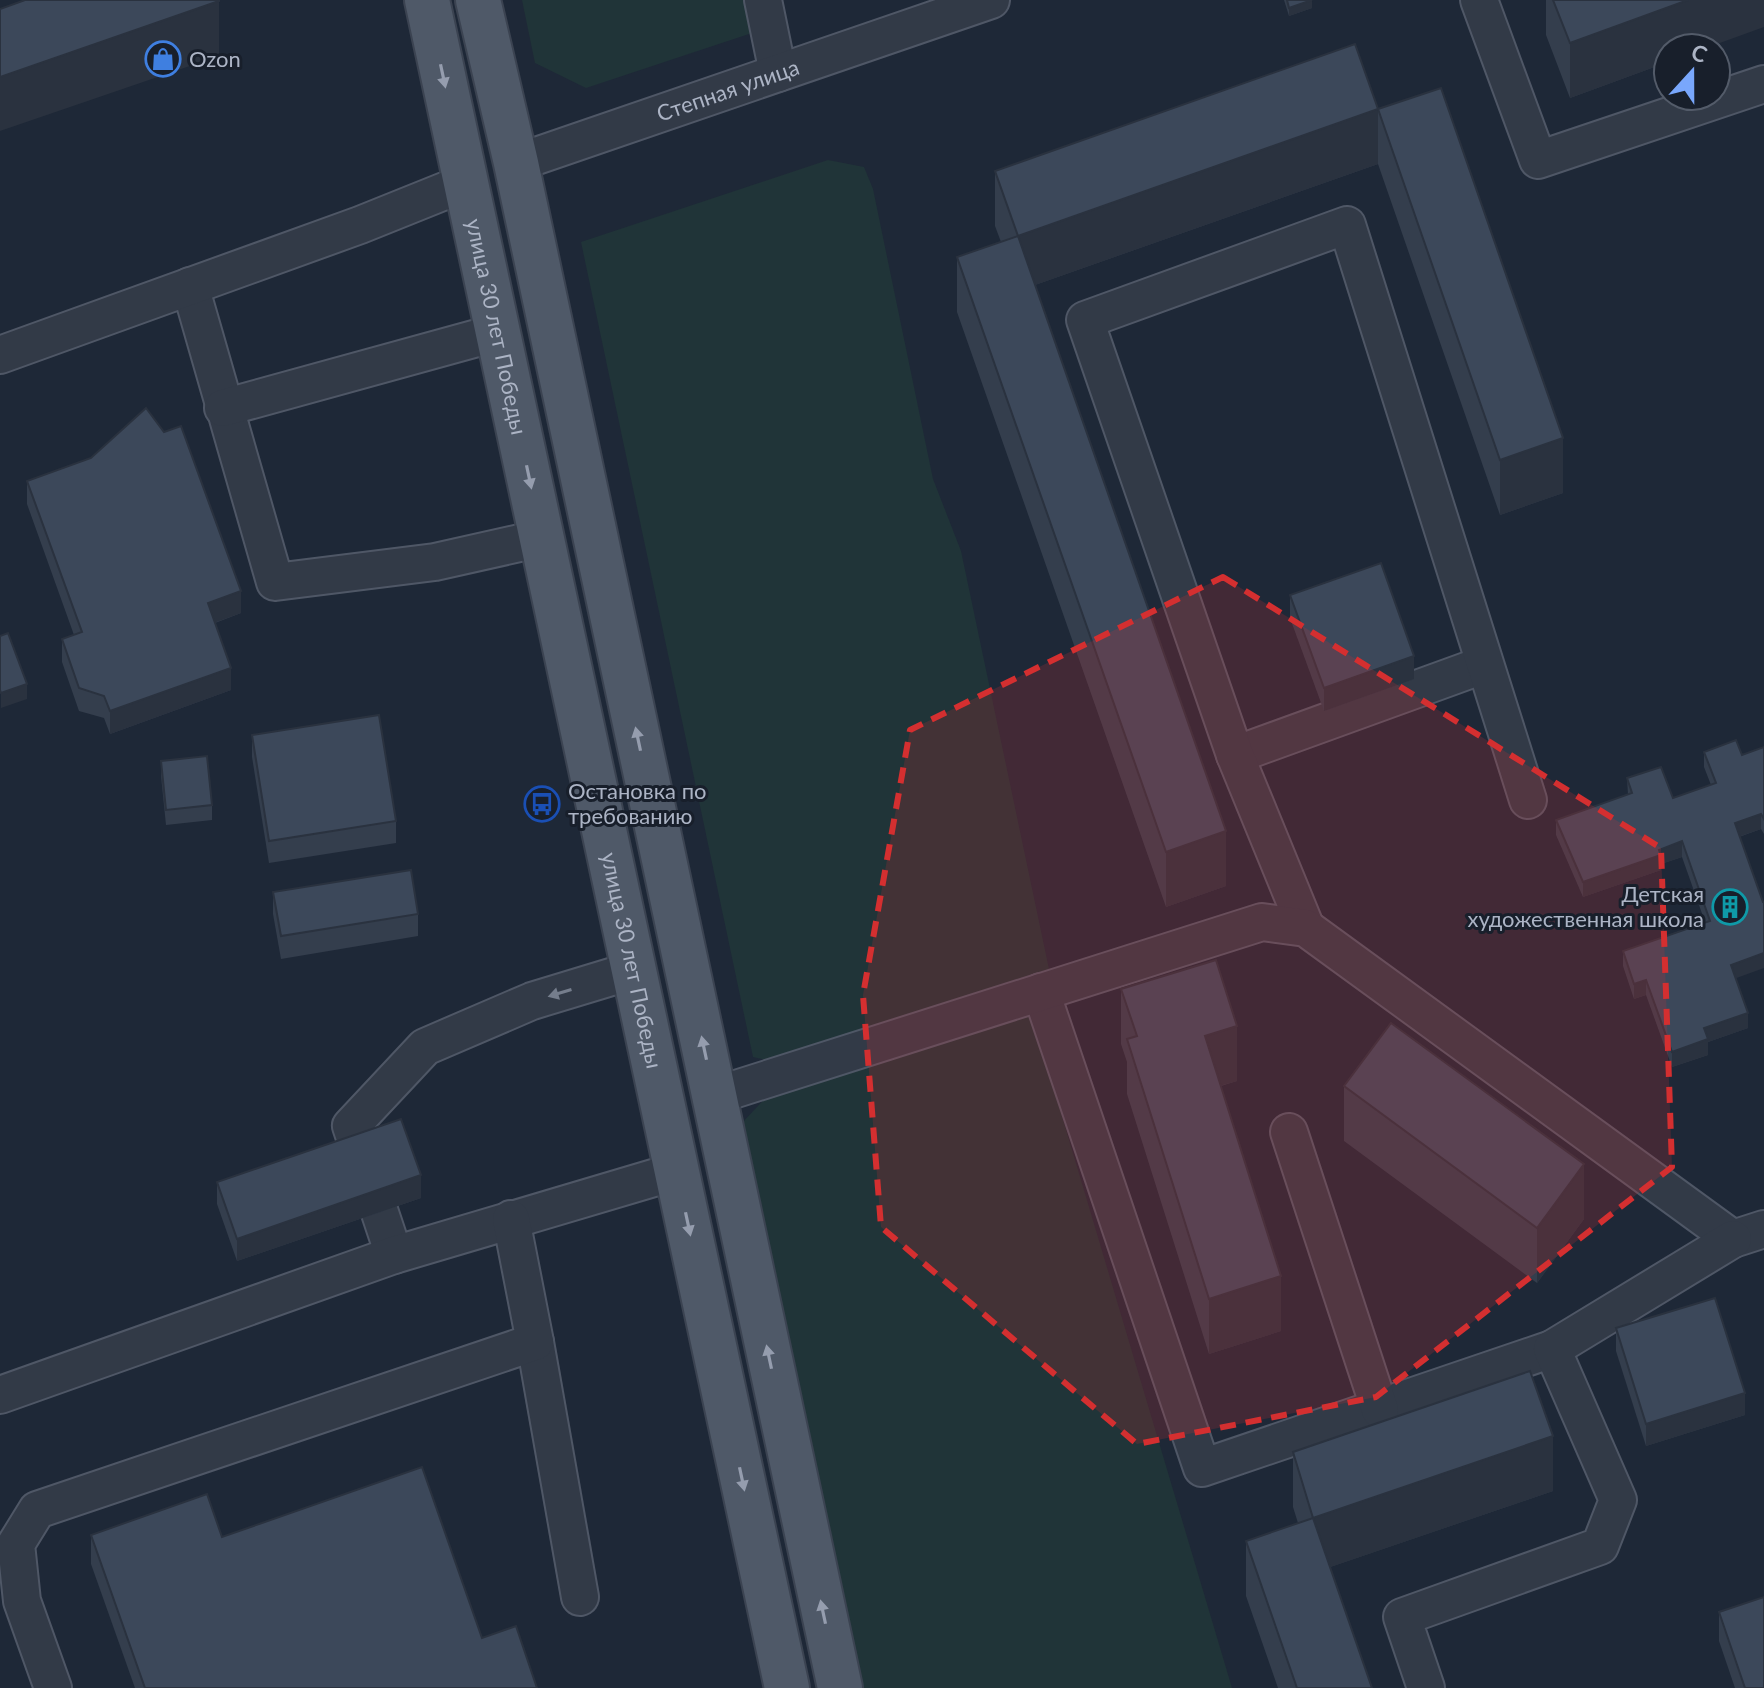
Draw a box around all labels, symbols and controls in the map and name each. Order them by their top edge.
north arrow [1652,32,1732,112]
text: С [1688,38,1711,68]
shop icon: Ozon [144,40,182,78]
place label: Ozon [189,45,241,72]
street label: Степная улица [653,53,803,127]
one-way arrow [437,64,450,89]
street label: улица 30 лет Победы [461,216,533,437]
one-way arrow [524,465,536,490]
one-way arrow [631,726,644,751]
place label: Остановка по требованию [568,777,707,829]
bus stop icon: Остановка по требованию [523,785,561,823]
street label: улица 30 лет Победы [596,850,668,1071]
place label: Детская художественная школа [1467,880,1704,932]
building icon: Детская художественная школа [1711,888,1749,926]
one-way arrow [547,987,571,1000]
one-way arrow [697,1036,709,1061]
one-way arrow [682,1212,695,1237]
one-way arrow [762,1345,775,1370]
one-way arrow [736,1466,749,1491]
one-way arrow [817,1599,829,1624]

